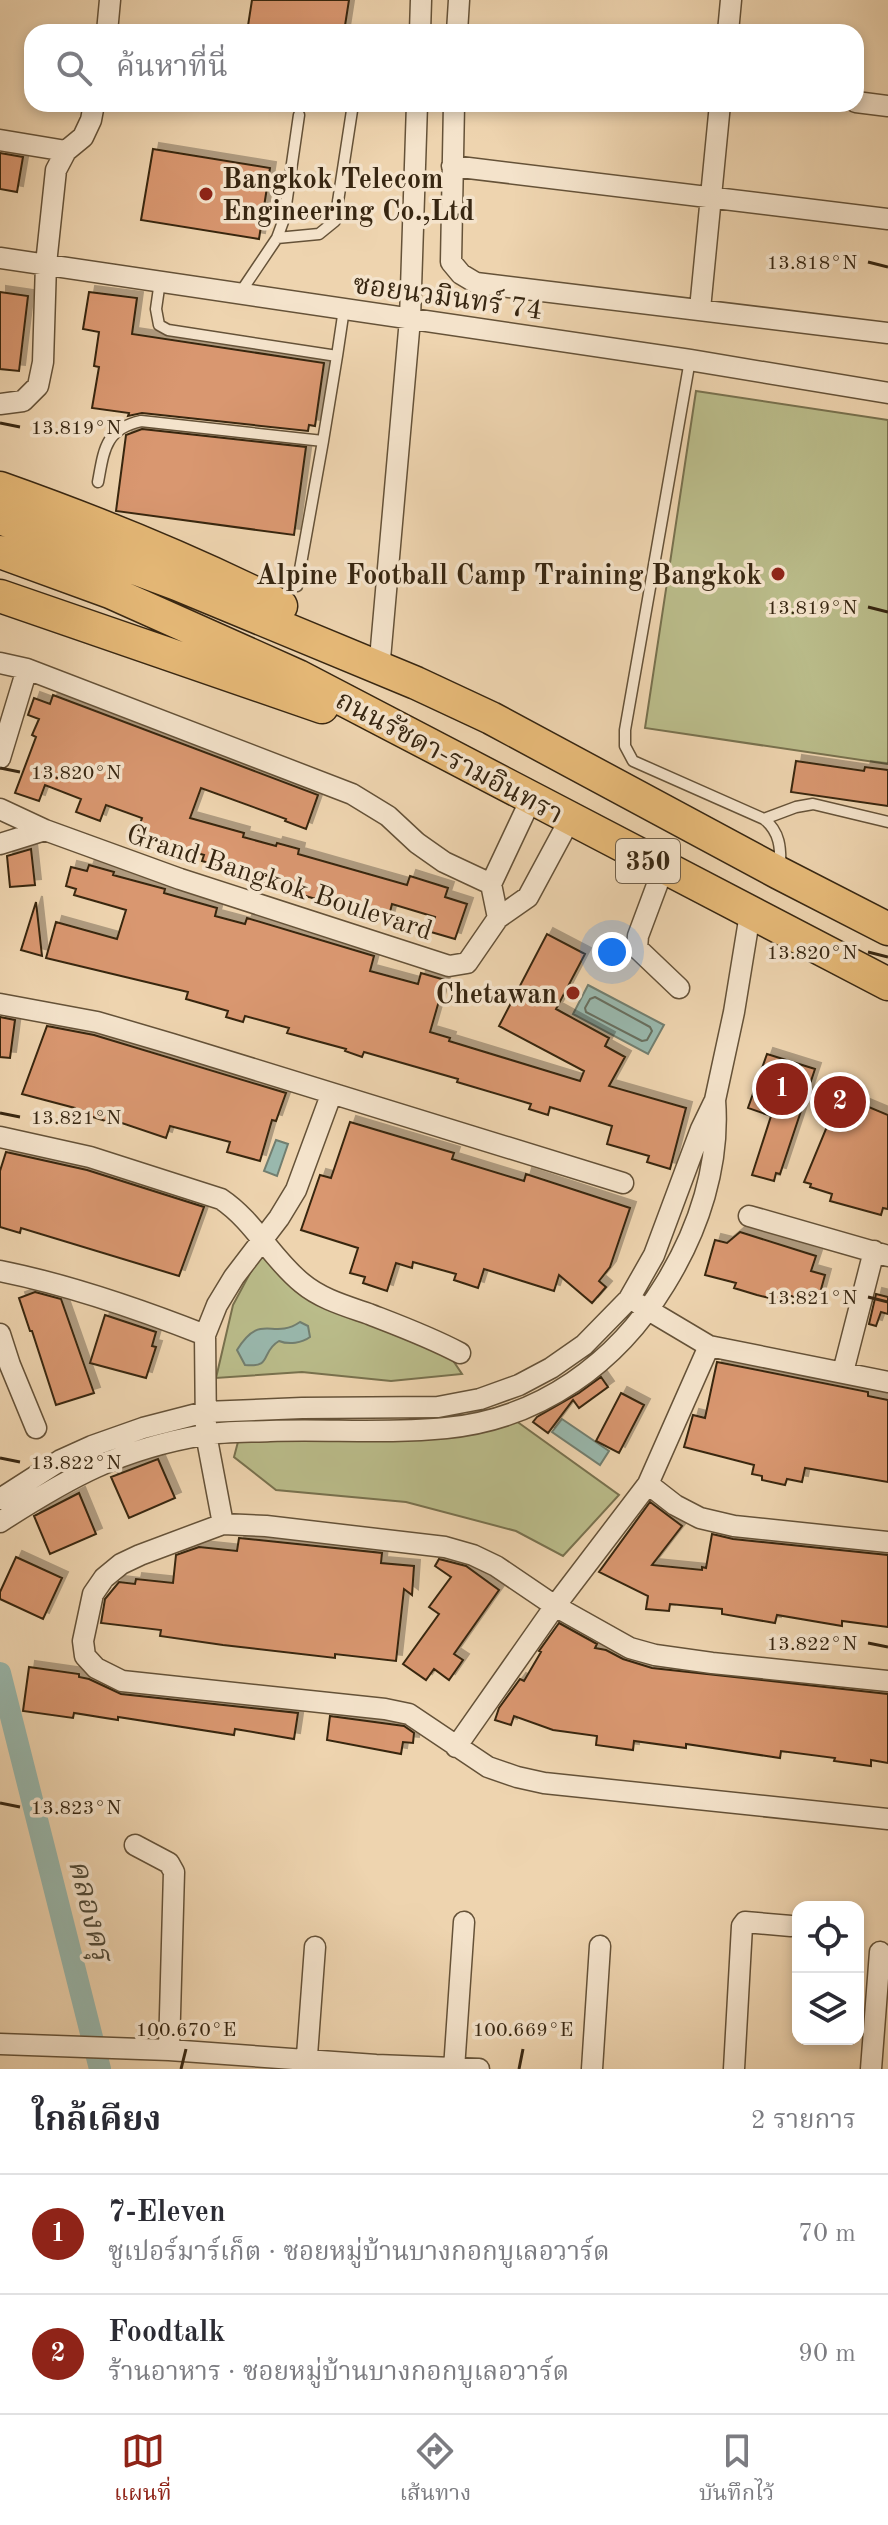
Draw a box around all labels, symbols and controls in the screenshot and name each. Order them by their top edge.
search box [24,24,864,112]
icon: search [52,46,96,90]
text: ค้นหาที่นี่ [116,53,228,83]
place label: Bangkok Telecom Engineering Co.,Ltd [222,167,474,227]
marker: Bangkok Telecom Engineering Co.,Ltd [197,185,215,203]
text: 13.818°N [767,254,857,274]
street label: ซอยนวมินทร์ 74 [351,267,545,326]
text: 13.819°N [31,419,121,439]
place label: Alpine Football Camp Training Bangkok [256,563,762,591]
marker: Alpine Football Camp Training Bangkok [769,565,787,583]
text: 13.819°N [767,599,857,619]
street label: ถนนรัชดา-รามอินทรา [330,684,568,830]
text: 13.820°N [31,764,121,784]
street label: Grand Bangkok Boulevard [123,821,435,947]
road number: 350 [616,839,680,883]
your location [592,932,632,972]
text: 13.820°N [767,944,857,964]
place label: Chetawan [436,982,557,1010]
marker: Chetawan [564,984,582,1002]
pin: 1 [756,1059,808,1119]
pin: 2 [814,1072,866,1132]
text: 13.821°N [31,1109,121,1129]
text: 13.821°N [767,1289,857,1309]
text: 13.822°N [31,1454,121,1474]
text: 13.822°N [767,1635,857,1655]
text: 13.823°N [31,1799,121,1819]
water label: คลองครุ [60,1857,117,1968]
map controls [792,1901,864,2045]
button: locate [792,1901,864,1973]
button: layers [792,1973,864,2045]
text: 100.670°E [136,2021,236,2041]
text: 100.669°E [473,2021,573,2041]
text: ใกล้เคียง [32,2104,161,2138]
text: 2 รายการ [751,2108,856,2134]
text: 7-Eleven [108,2198,226,2228]
text: 1 [50,2221,66,2247]
text: 70 m [798,2221,856,2247]
text: ซูเปอร์มาร์เก็ต · ซอยหมู่บ้านบางกอกบูเลอวาร์ด [108,2240,610,2266]
text: Foodtalk [108,2318,225,2348]
text: 2 [50,2341,66,2367]
text: 90 m [798,2341,856,2367]
text: ร้านอาหาร · ซอยหมู่บ้านบางกอกบูเลอวาร์ด [108,2360,569,2386]
tab: แผนที่ [114,2429,172,2512]
tab: เส้นทาง [400,2429,471,2512]
tab: บันทึกไว้ [699,2429,774,2512]

